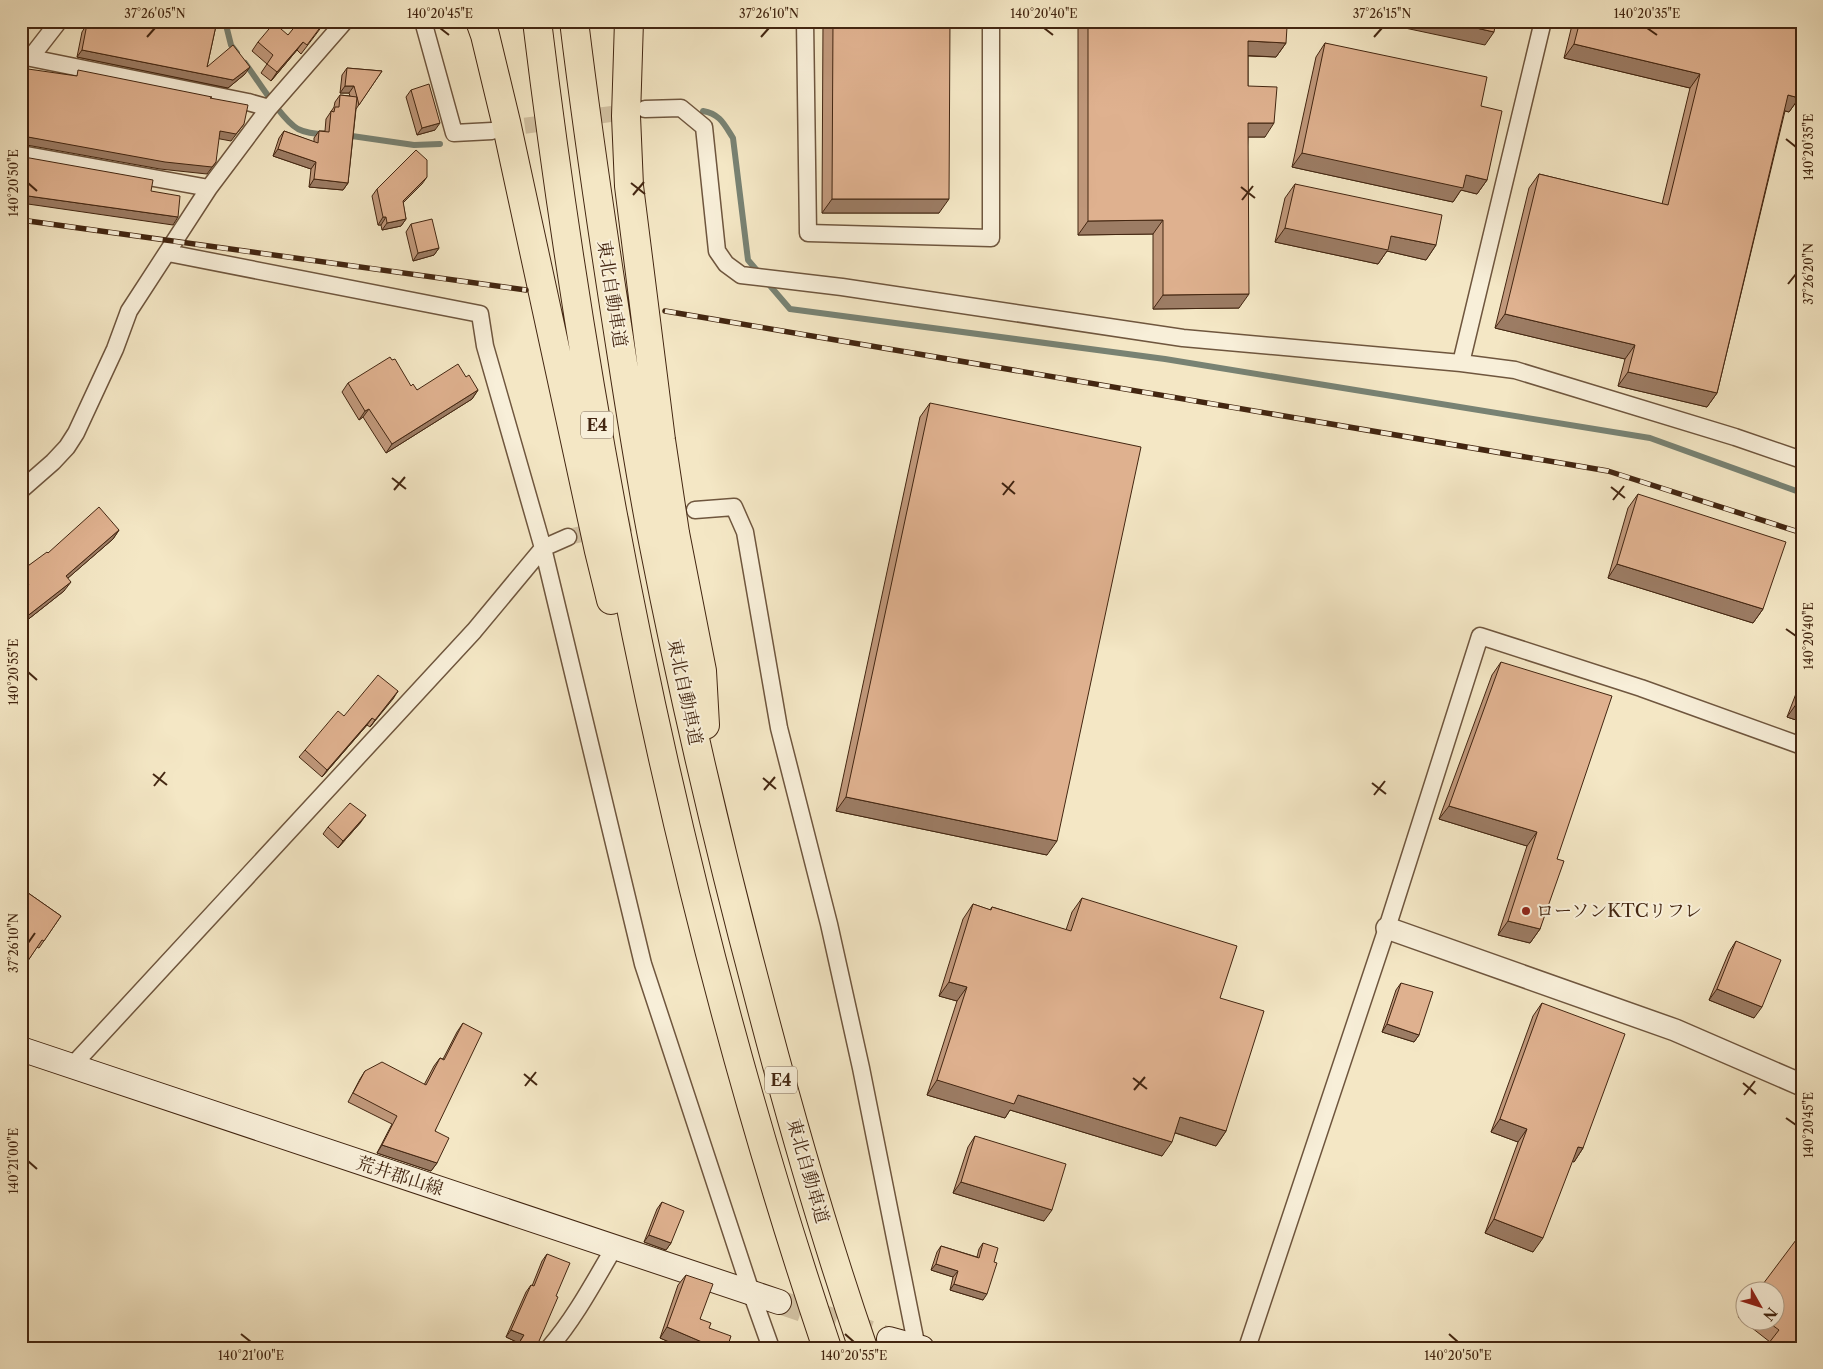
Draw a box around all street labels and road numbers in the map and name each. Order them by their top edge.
street label: 東北自動車道 [593,239,631,349]
road number: E4 [581,412,613,438]
street label: 東北自動車道 [663,637,707,747]
road number: E4 [765,1066,797,1094]
street label: 東北自動車道 [783,1116,833,1226]
street label: 荒井郡山線 [354,1152,446,1200]

